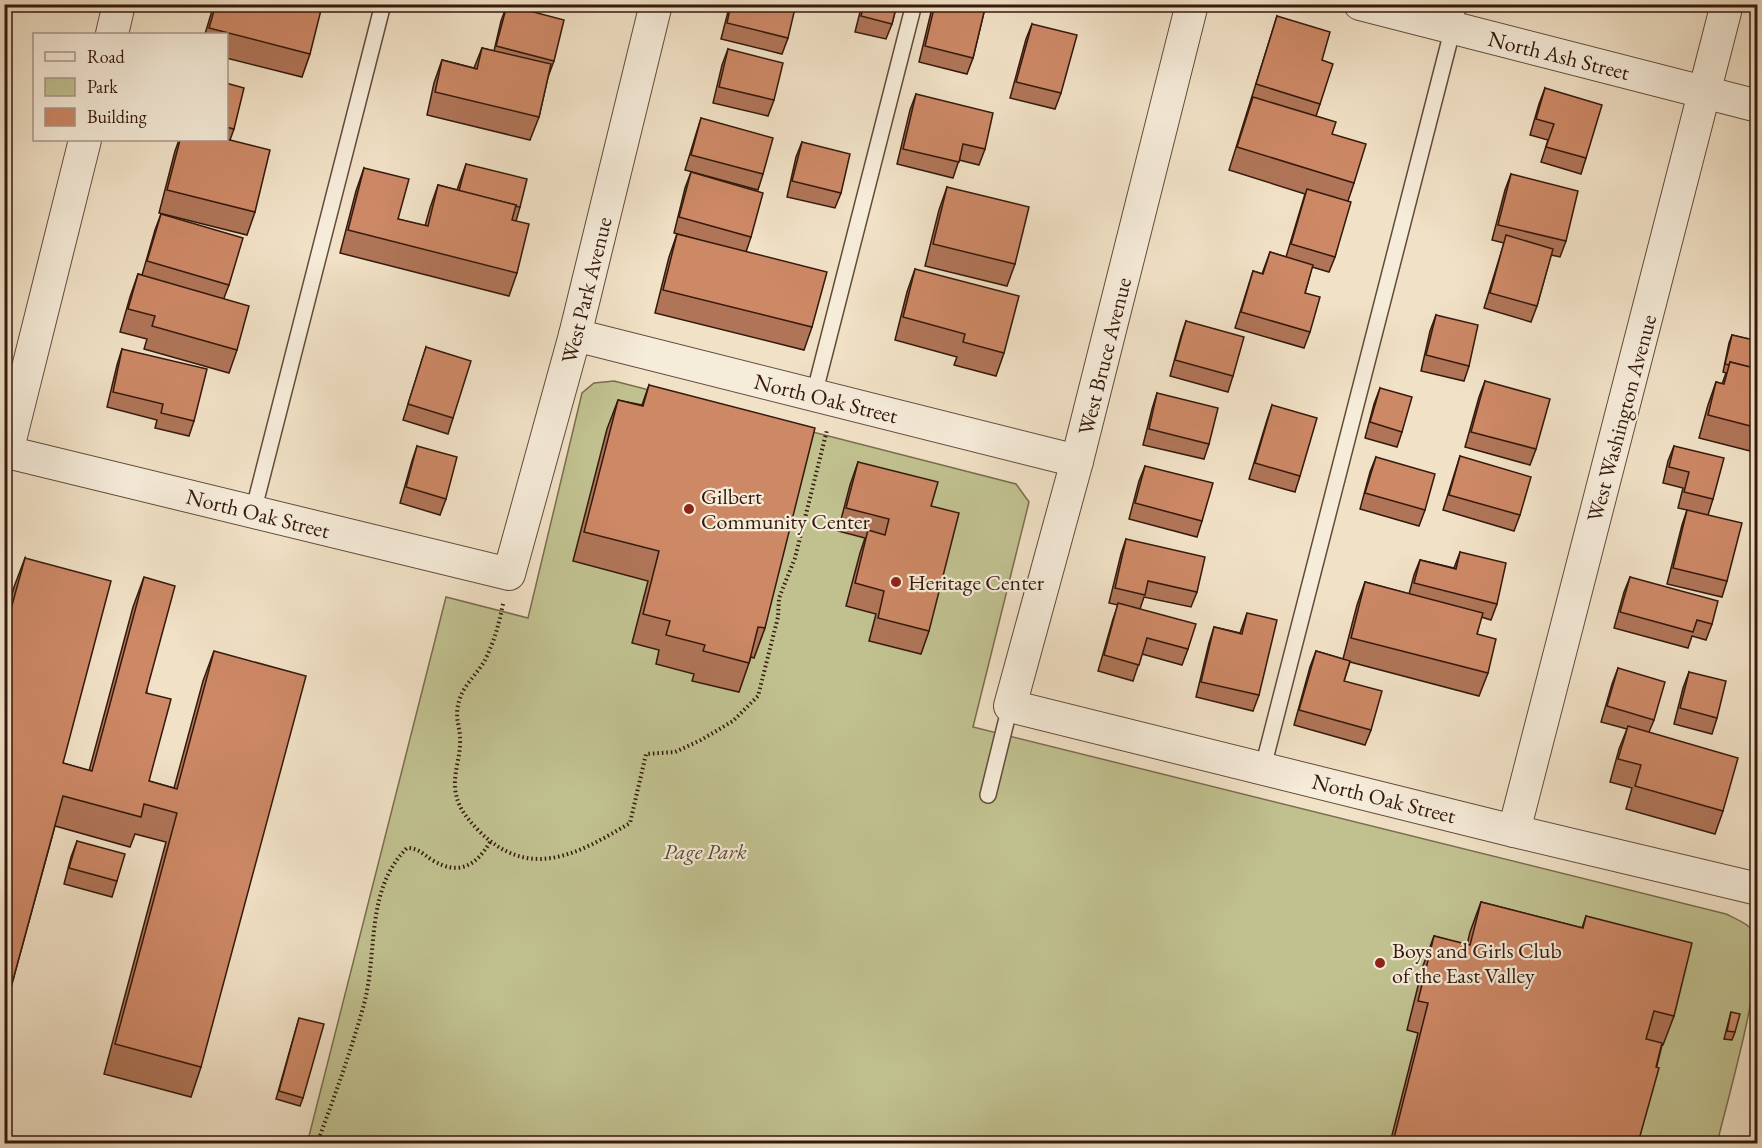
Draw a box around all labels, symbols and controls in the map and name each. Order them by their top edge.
street label: North Ash Street [1485,24,1633,87]
legend [33,33,228,141]
text: Road [87,45,126,68]
text: Park [87,75,118,98]
text: Building [87,105,147,128]
street label: West Park Avenue [554,213,619,366]
street label: West Bruce Avenue [1071,274,1138,438]
street label: West Washington Avenue [1580,311,1663,525]
street label: North Oak Street [751,367,901,430]
street label: North Oak Street [183,482,333,545]
place label: Gilbert Community Center [701,482,871,536]
marker: Gilbert Community Center [682,502,696,516]
place label: Heritage Center [908,568,1045,597]
marker: Heritage Center [889,575,903,589]
street label: North Oak Street [1309,767,1459,830]
park label: Page Park [663,837,747,866]
place label: Boys and Girls Club of the East Valley [1392,936,1562,990]
marker: Boys and Girls Club of the East Valley [1373,956,1387,970]

